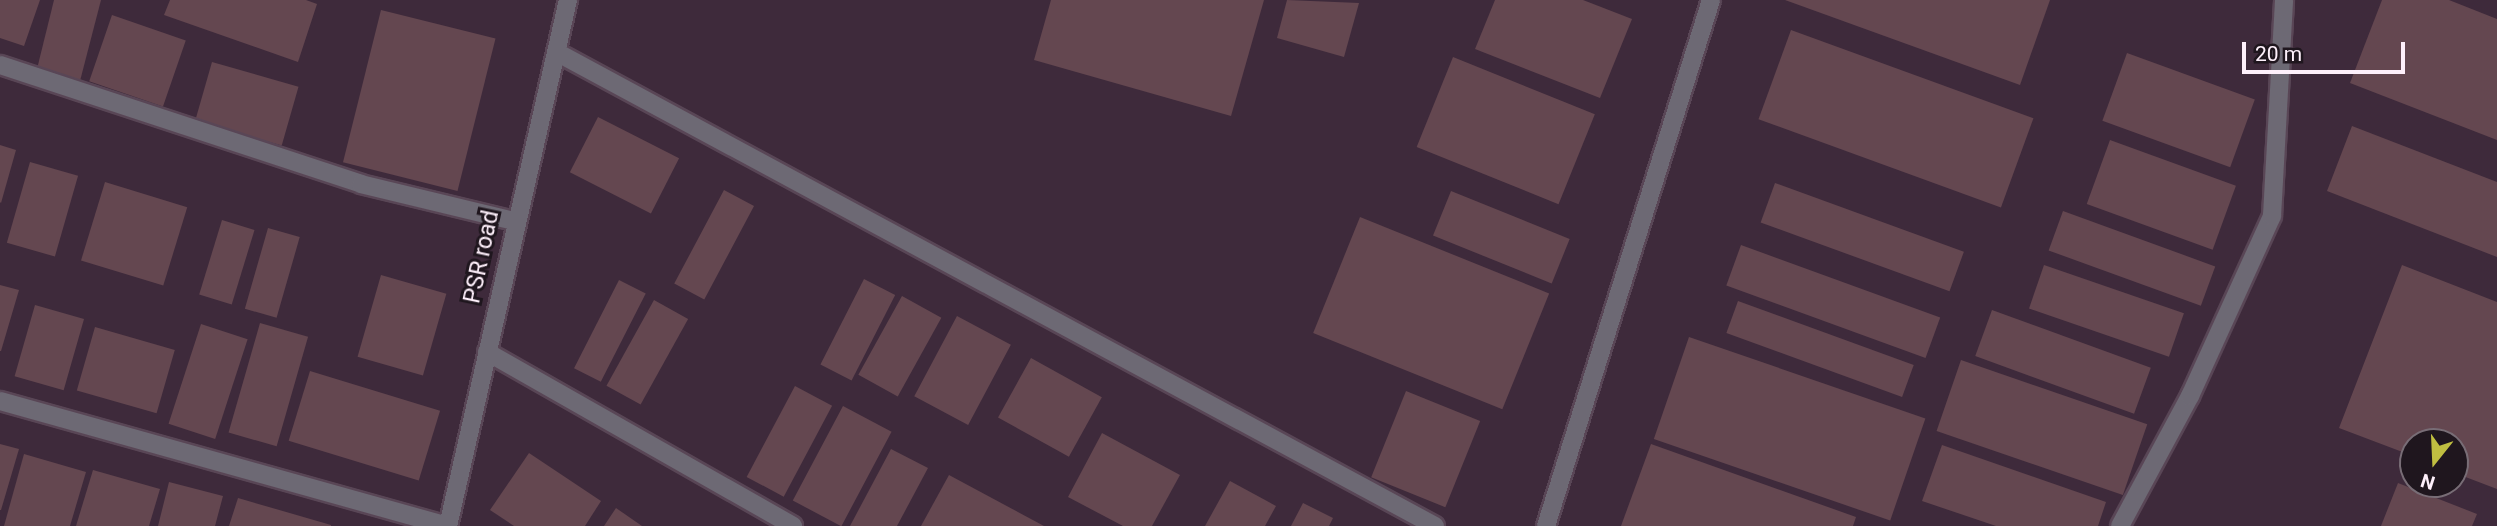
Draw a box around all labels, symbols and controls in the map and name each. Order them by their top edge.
scale bar [2245,28,2408,72]
text: 20 m [2255,42,2302,66]
street label: PSR road [459,208,505,306]
north arrow [2399,428,2469,498]
text: N [2418,469,2438,495]

